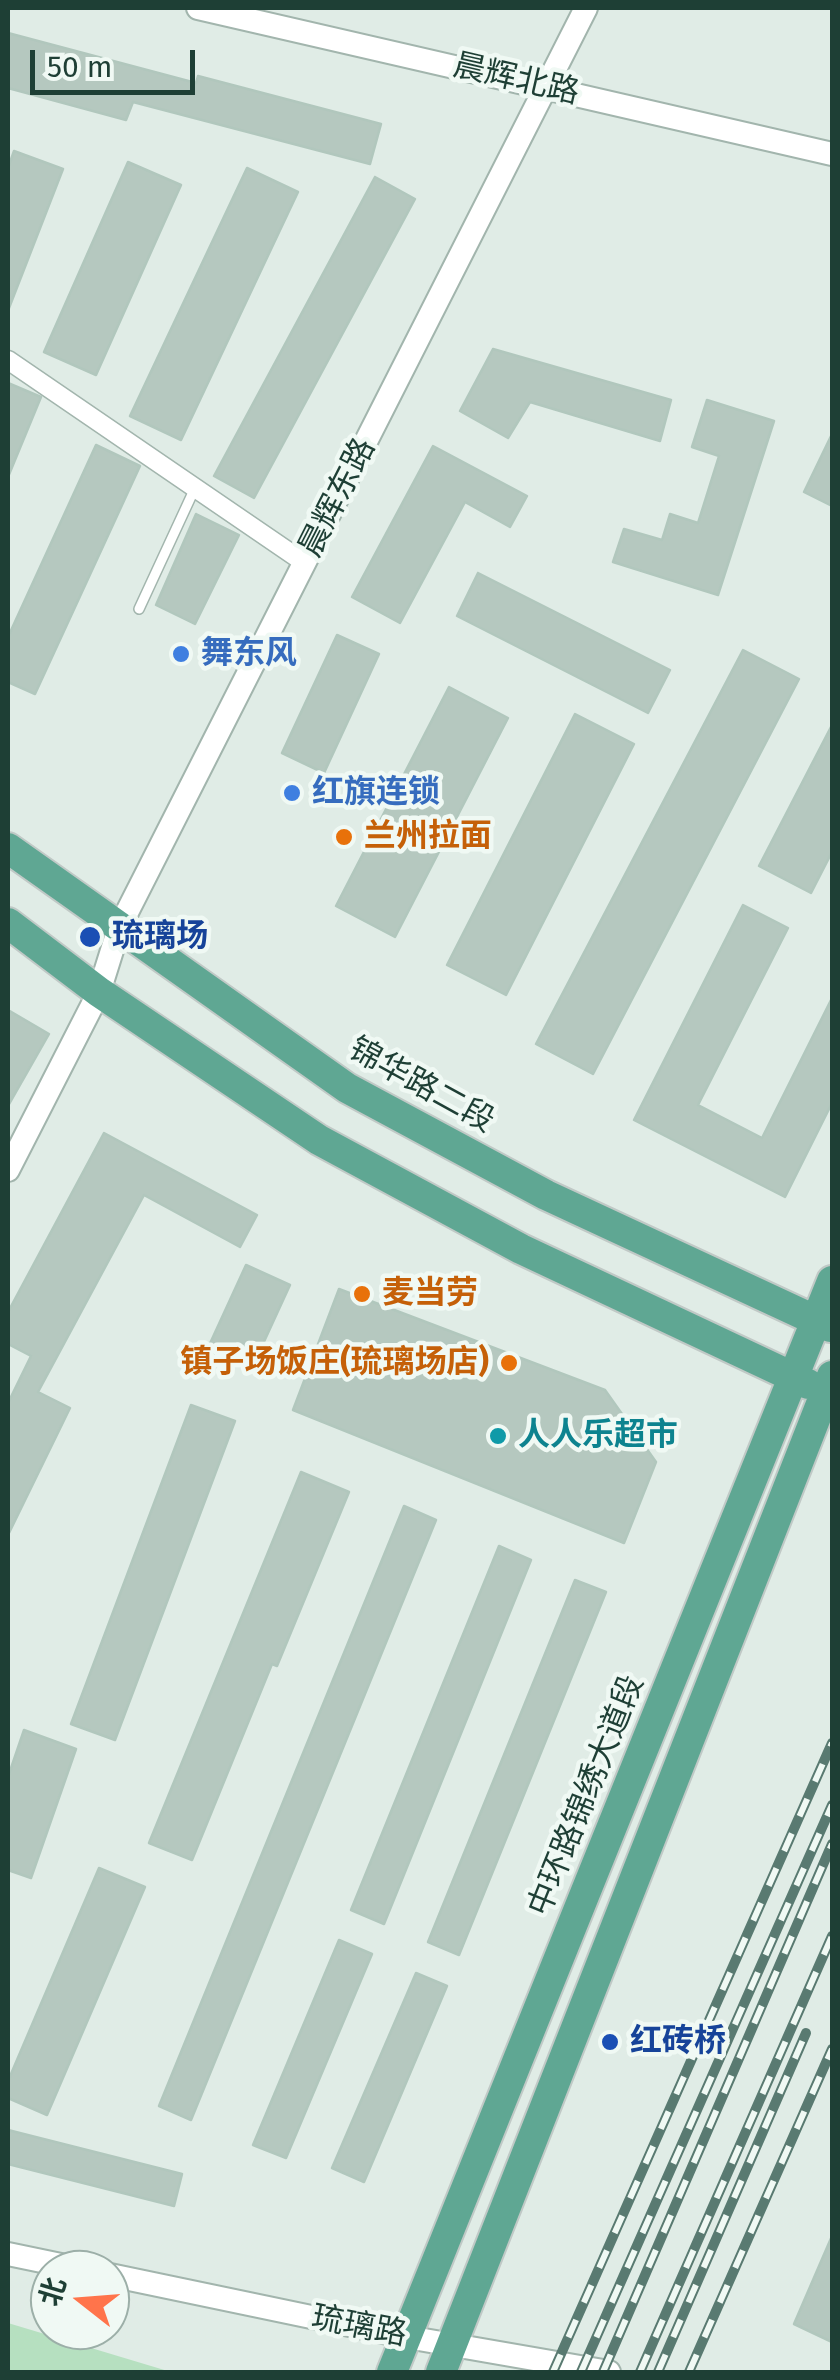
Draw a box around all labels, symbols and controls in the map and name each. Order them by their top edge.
scale bar [35,30,200,92]
street label: 晨辉北路 [449,47,583,113]
text: 50 m [47,49,112,85]
street label: 晨辉东路 [292,432,384,564]
place label: 舞东风 [201,635,297,673]
marker: 舞东风 [170,643,192,665]
place label: 红旗连锁 [312,774,440,812]
marker: 红旗连锁 [281,782,303,804]
place label: 兰州拉面 [364,818,492,856]
marker: 兰州拉面 [333,826,355,848]
place label: 琉璃场 [112,918,208,956]
marker: 琉璃场 [77,924,103,950]
street label: 锦华路二段 [342,1030,500,1142]
place label: 麦当劳 [382,1275,478,1313]
marker: 麦当劳 [351,1283,373,1305]
place label: 镇子场饭庄(琉璃场店) [180,1344,489,1382]
marker: 镇子场饭庄(琉璃场店) [498,1352,520,1374]
place label: 人人乐超市 [518,1417,678,1455]
marker: 人人乐超市 [487,1425,509,1447]
street label: 中环路锦绣大道段 [521,1670,653,1922]
place label: 红砖桥 [630,2023,726,2061]
marker: 红砖桥 [599,2031,621,2053]
north arrow [30,2250,130,2350]
text: 北 [33,2273,73,2310]
street label: 琉璃路 [308,2299,410,2355]

